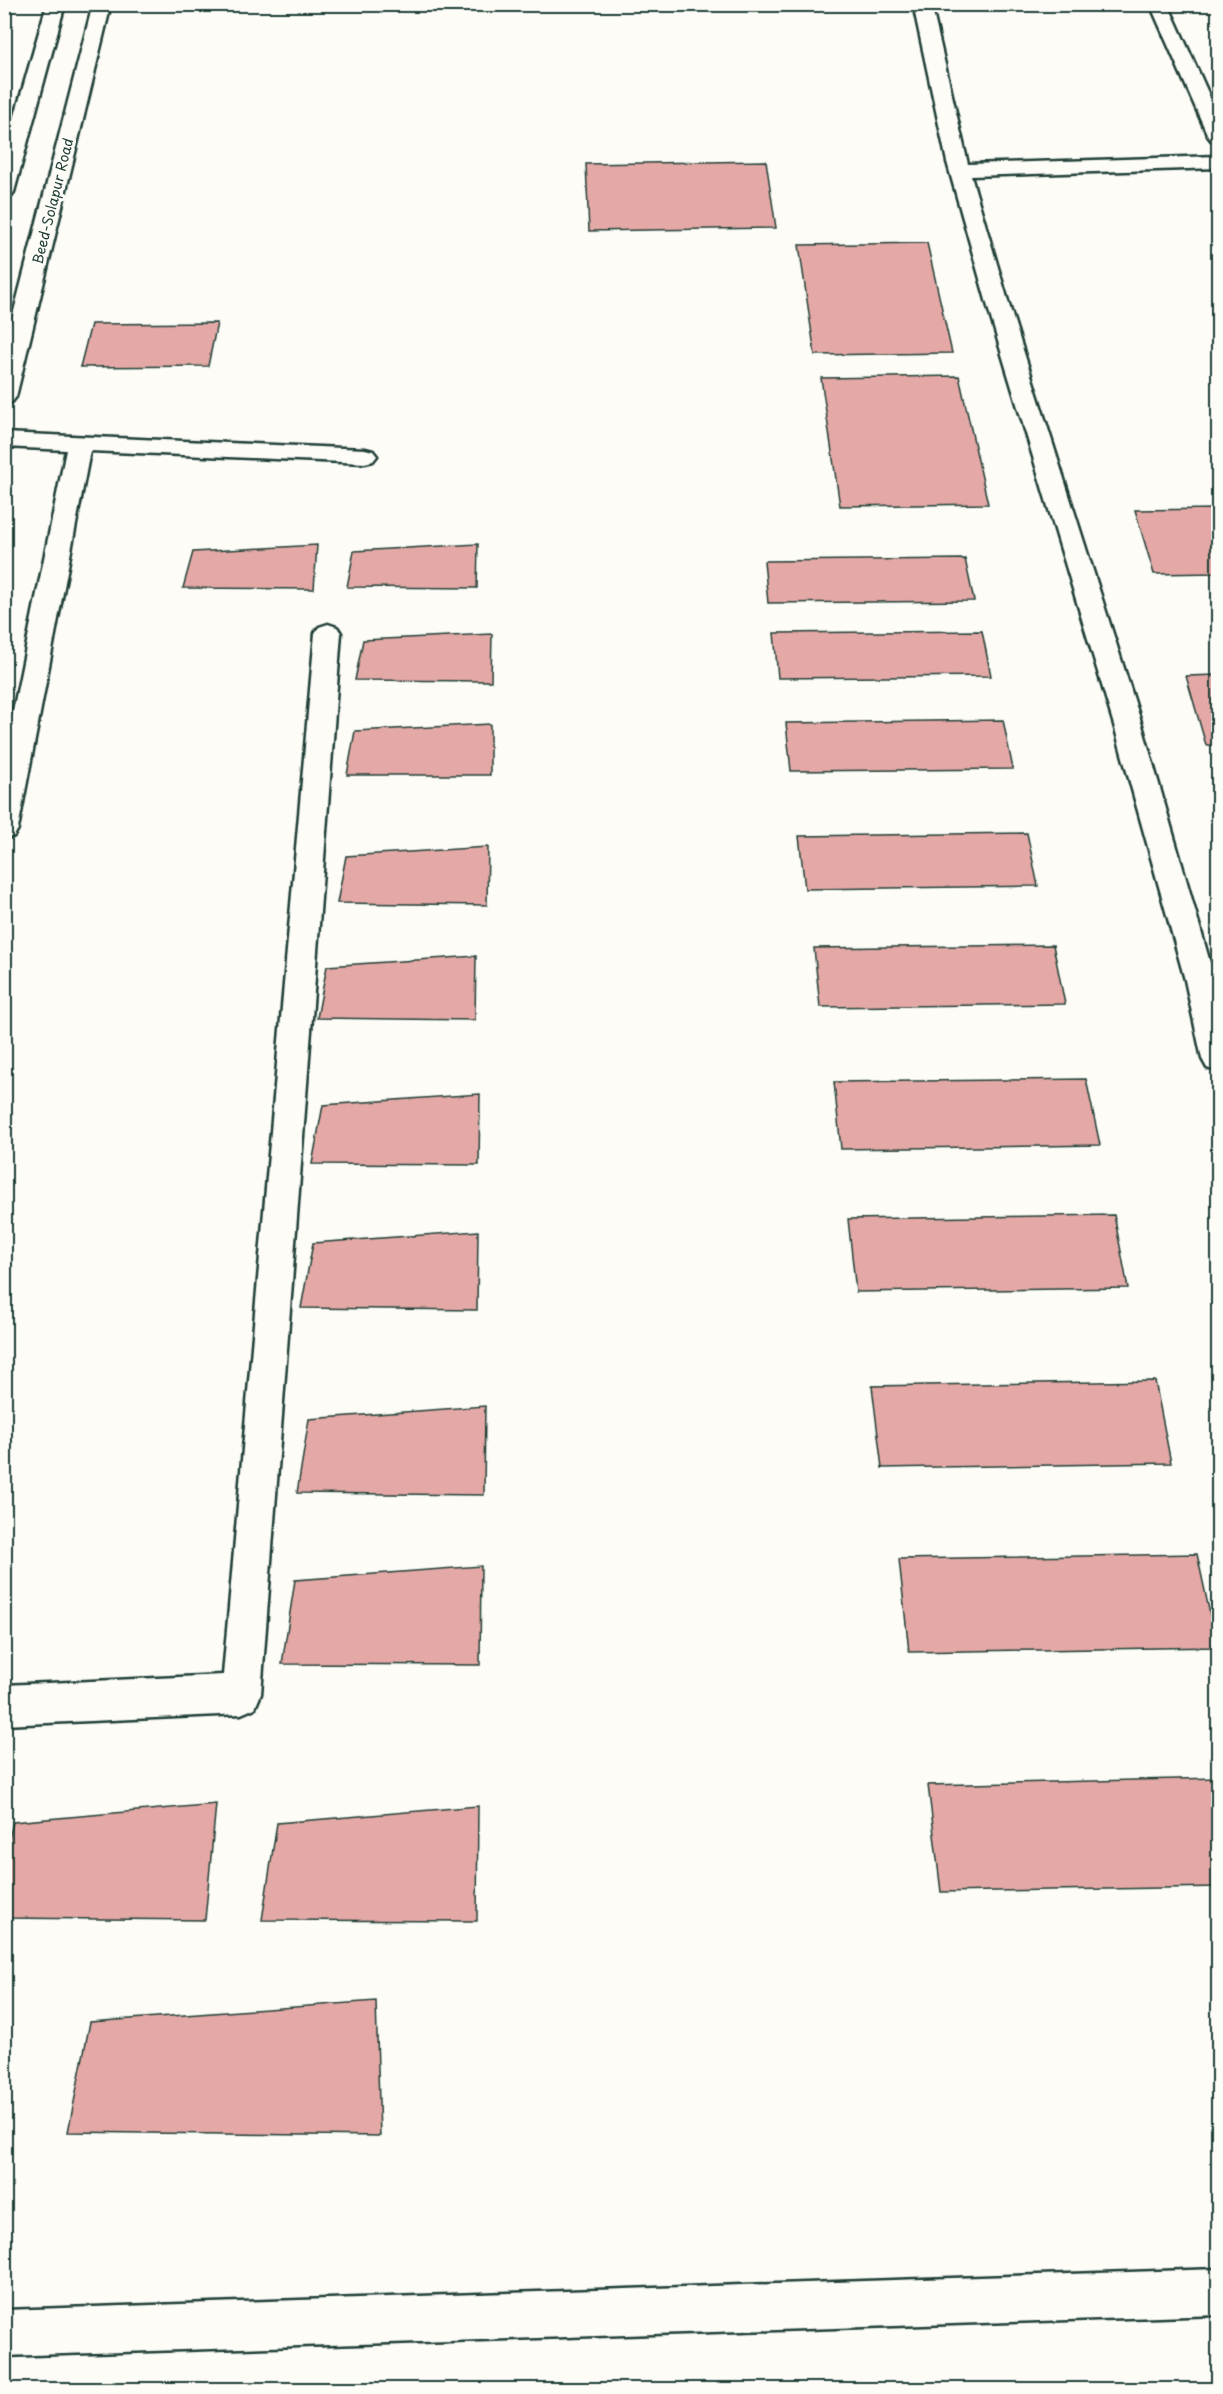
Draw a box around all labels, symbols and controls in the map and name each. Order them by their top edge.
street label: Beed-Solapur Road [27,136,78,266]

